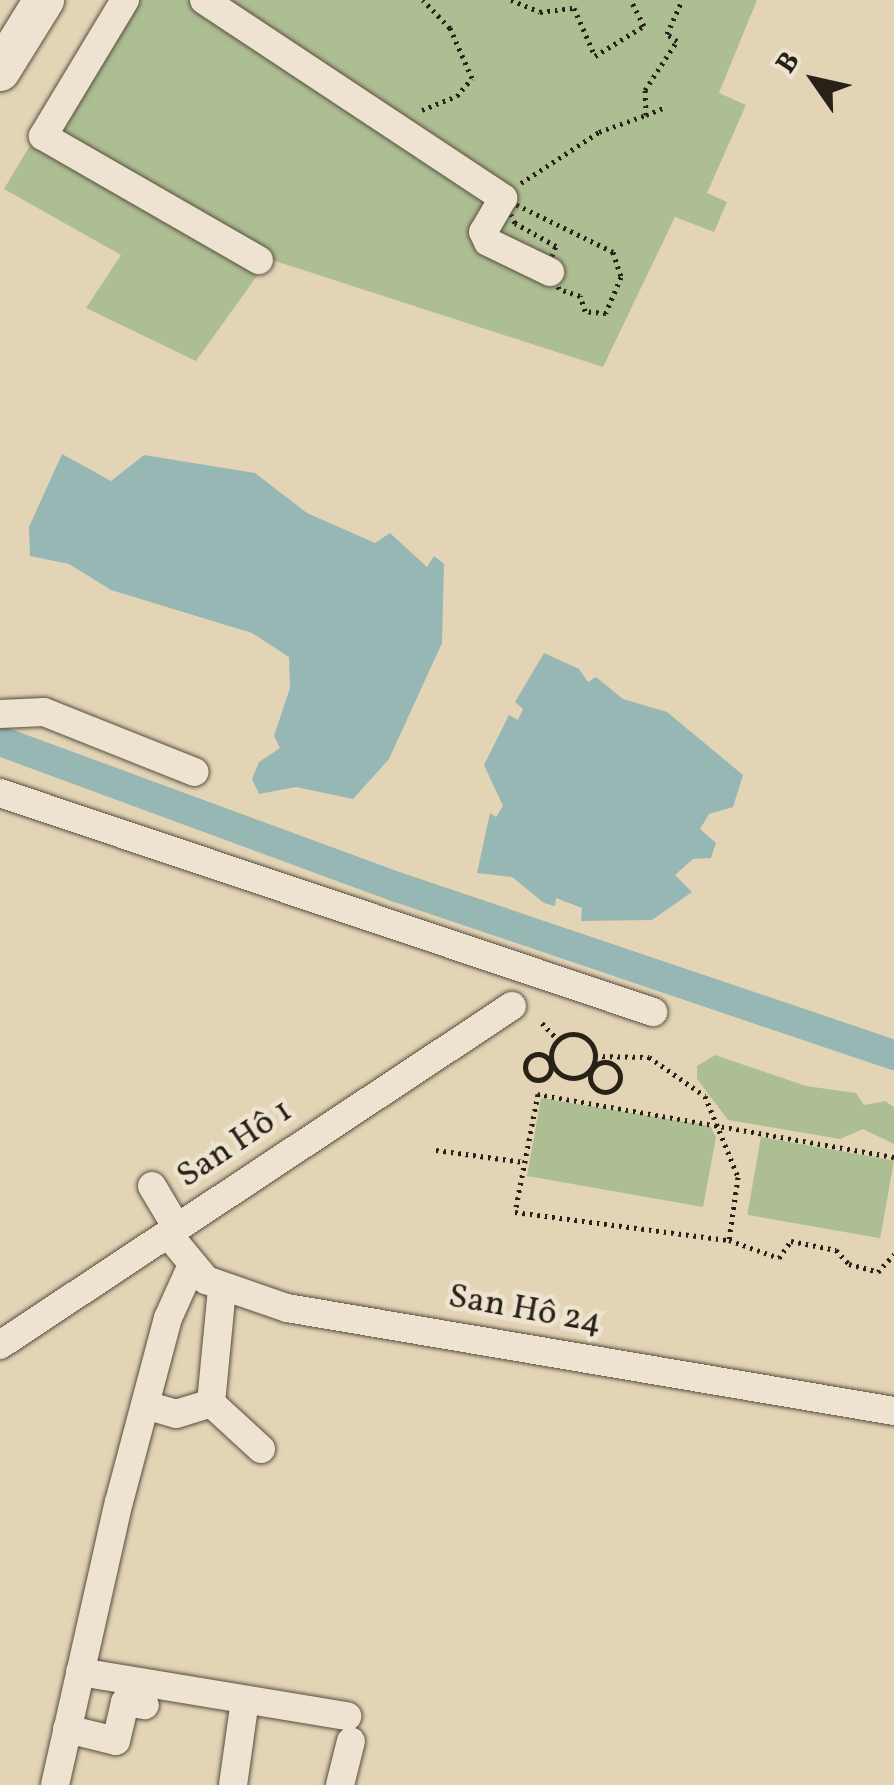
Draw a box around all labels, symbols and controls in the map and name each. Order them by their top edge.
north arrow [764,30,864,130]
text: B [767,44,810,82]
street label: San Hô 1 [169,1090,301,1198]
street label: San Hô 24 [445,1276,605,1344]

